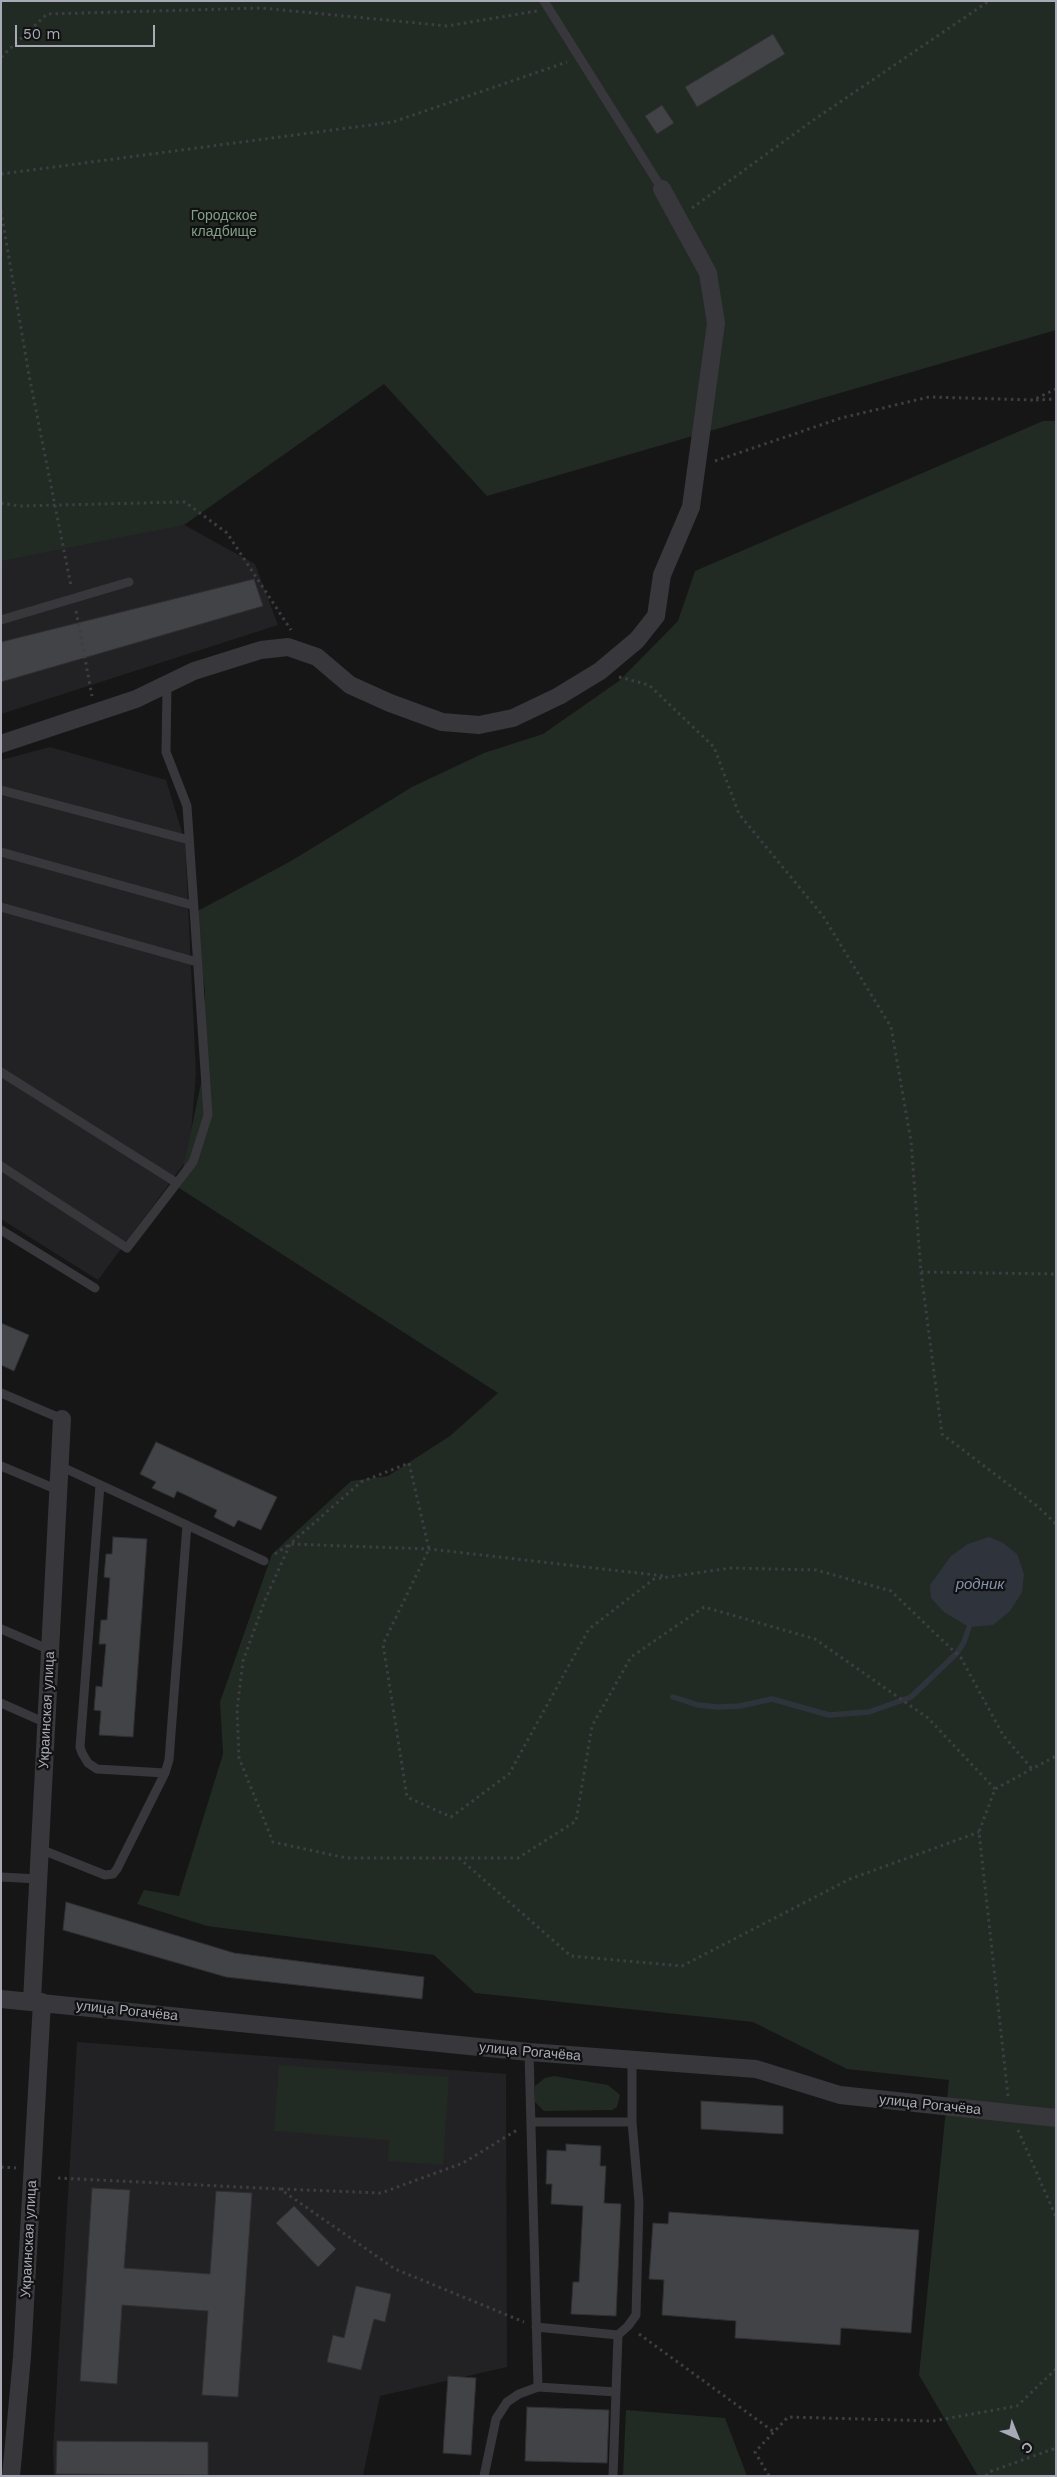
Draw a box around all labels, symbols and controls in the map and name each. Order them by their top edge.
scale bar [18,15,158,47]
text: 50 m [23,25,60,43]
park label: Городское кладбище [191,208,257,240]
water label: родник [956,1576,1004,1594]
street label: Украинская улица [36,1651,58,1769]
street label: улица Рогачёва [75,1997,179,2025]
street label: улица Рогачёва [478,2039,582,2065]
street label: улица Рогачёва [878,2091,982,2119]
street label: Украинская улица [18,2180,40,2298]
north arrow [992,2412,1042,2462]
text: С [1018,2439,1037,2457]

